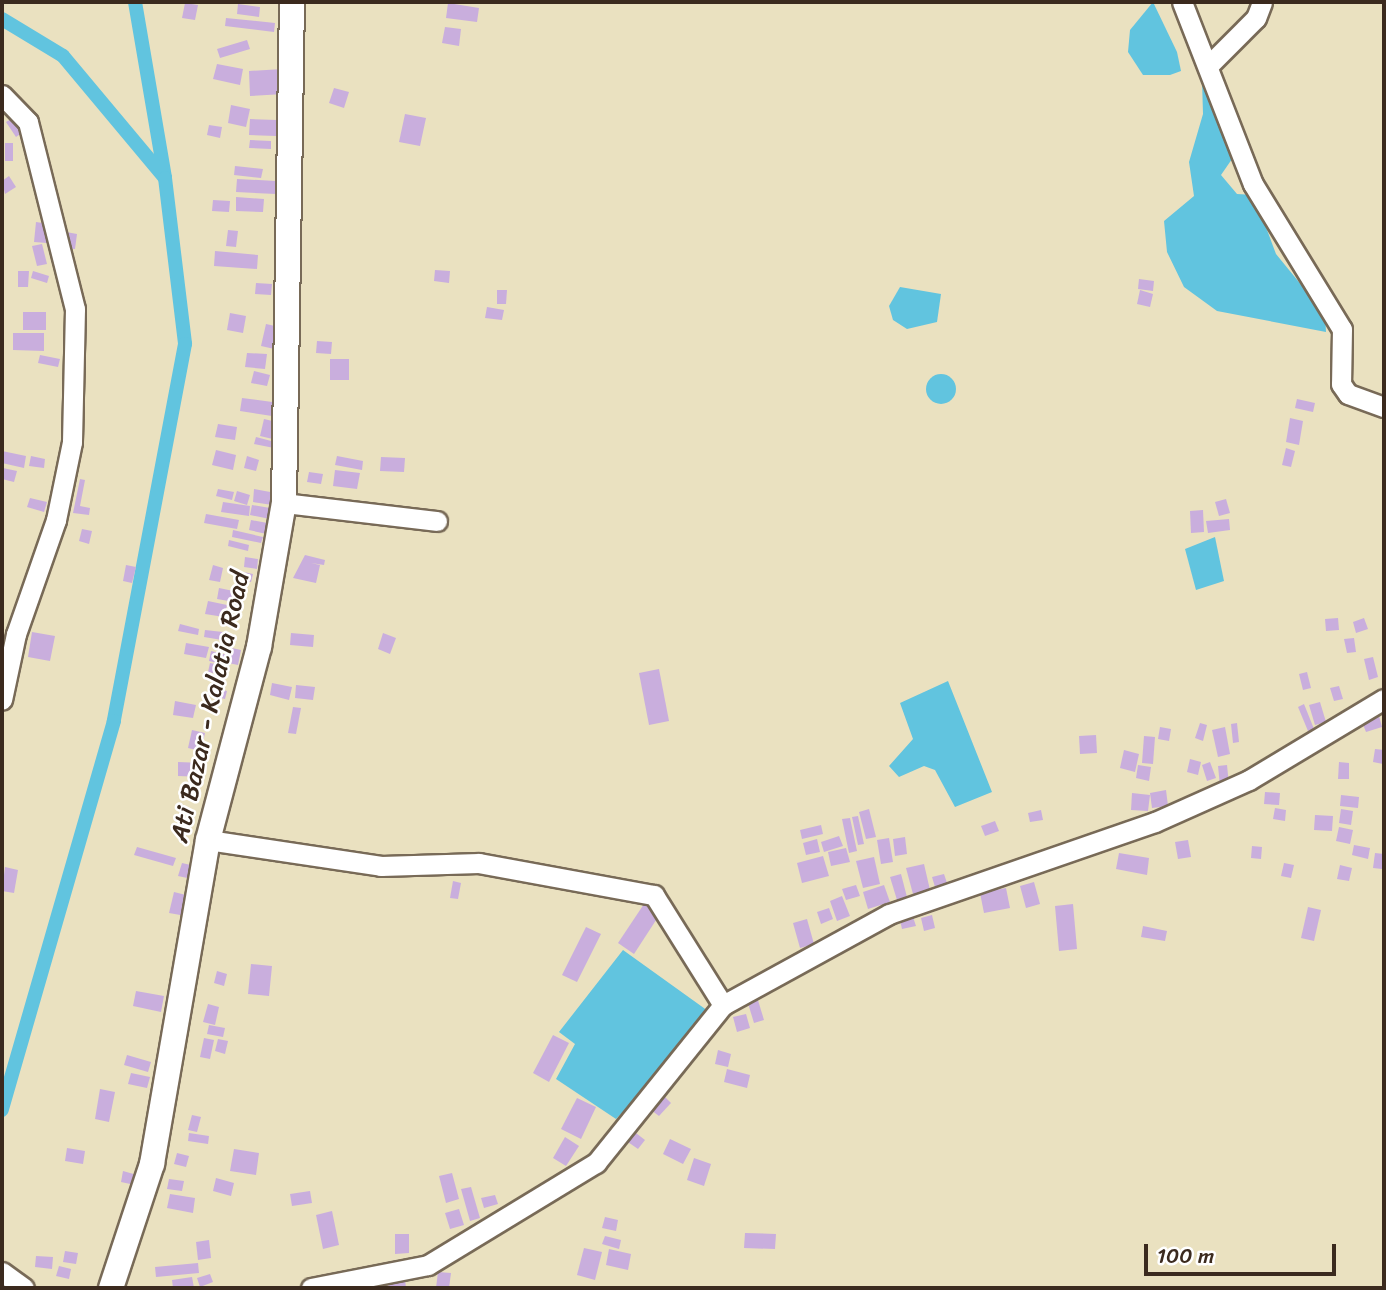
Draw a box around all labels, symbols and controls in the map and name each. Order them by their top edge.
street label: Ati Bazar - Kalatia Road [164,569,256,845]
scale bar [1148,1230,1340,1274]
text: 100 m [1157,1237,1214,1275]

